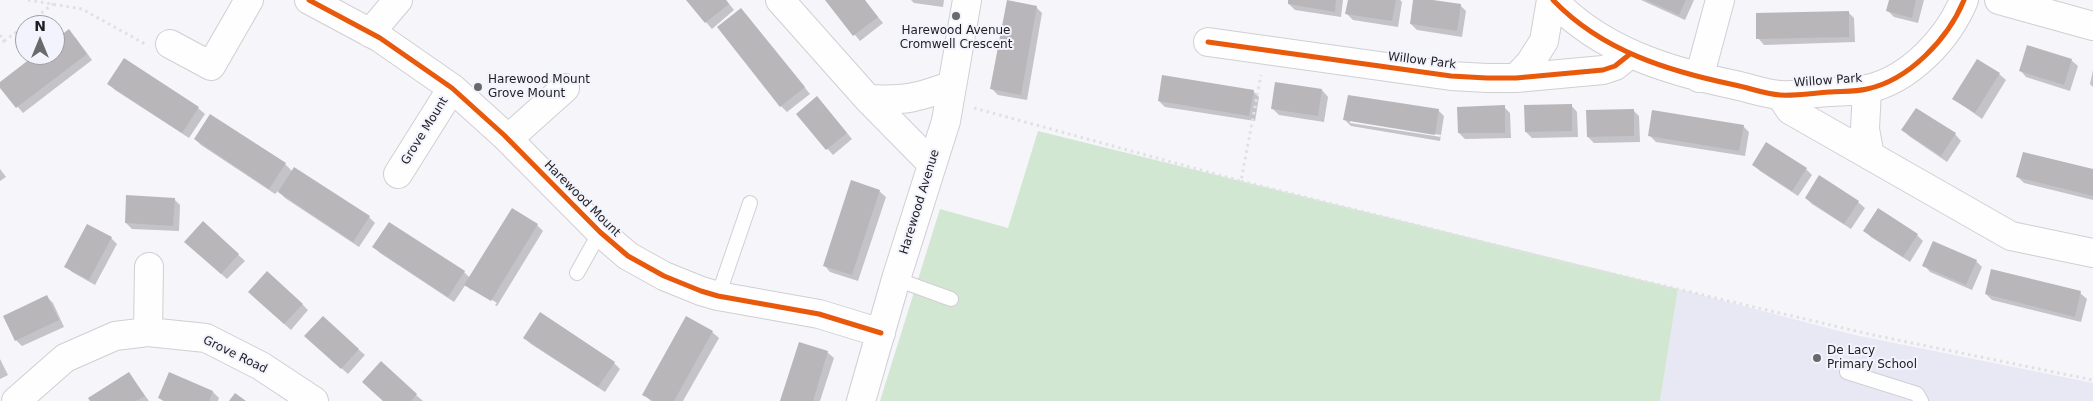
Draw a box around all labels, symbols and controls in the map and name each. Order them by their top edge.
marker: Harewood Avenue Cromwell Crescent [950,10,962,22]
north arrow [15,15,65,65]
text: N [34,18,46,34]
place label: Harewood Avenue Cromwell Crescent [900,24,1012,52]
street label: Willow Park [1387,50,1457,72]
street label: Willow Park [1793,71,1863,91]
place label: Harewood Mount Grove Mount [488,73,590,101]
marker: Harewood Mount Grove Mount [472,81,484,93]
street label: Grove Mount [398,94,452,168]
street label: Harewood Avenue [897,148,943,256]
street label: Harewood Mount [541,158,623,240]
street label: Grove Road [201,333,269,377]
place label: De Lacy Primary School [1827,344,1917,372]
marker: De Lacy Primary School [1811,352,1823,364]

